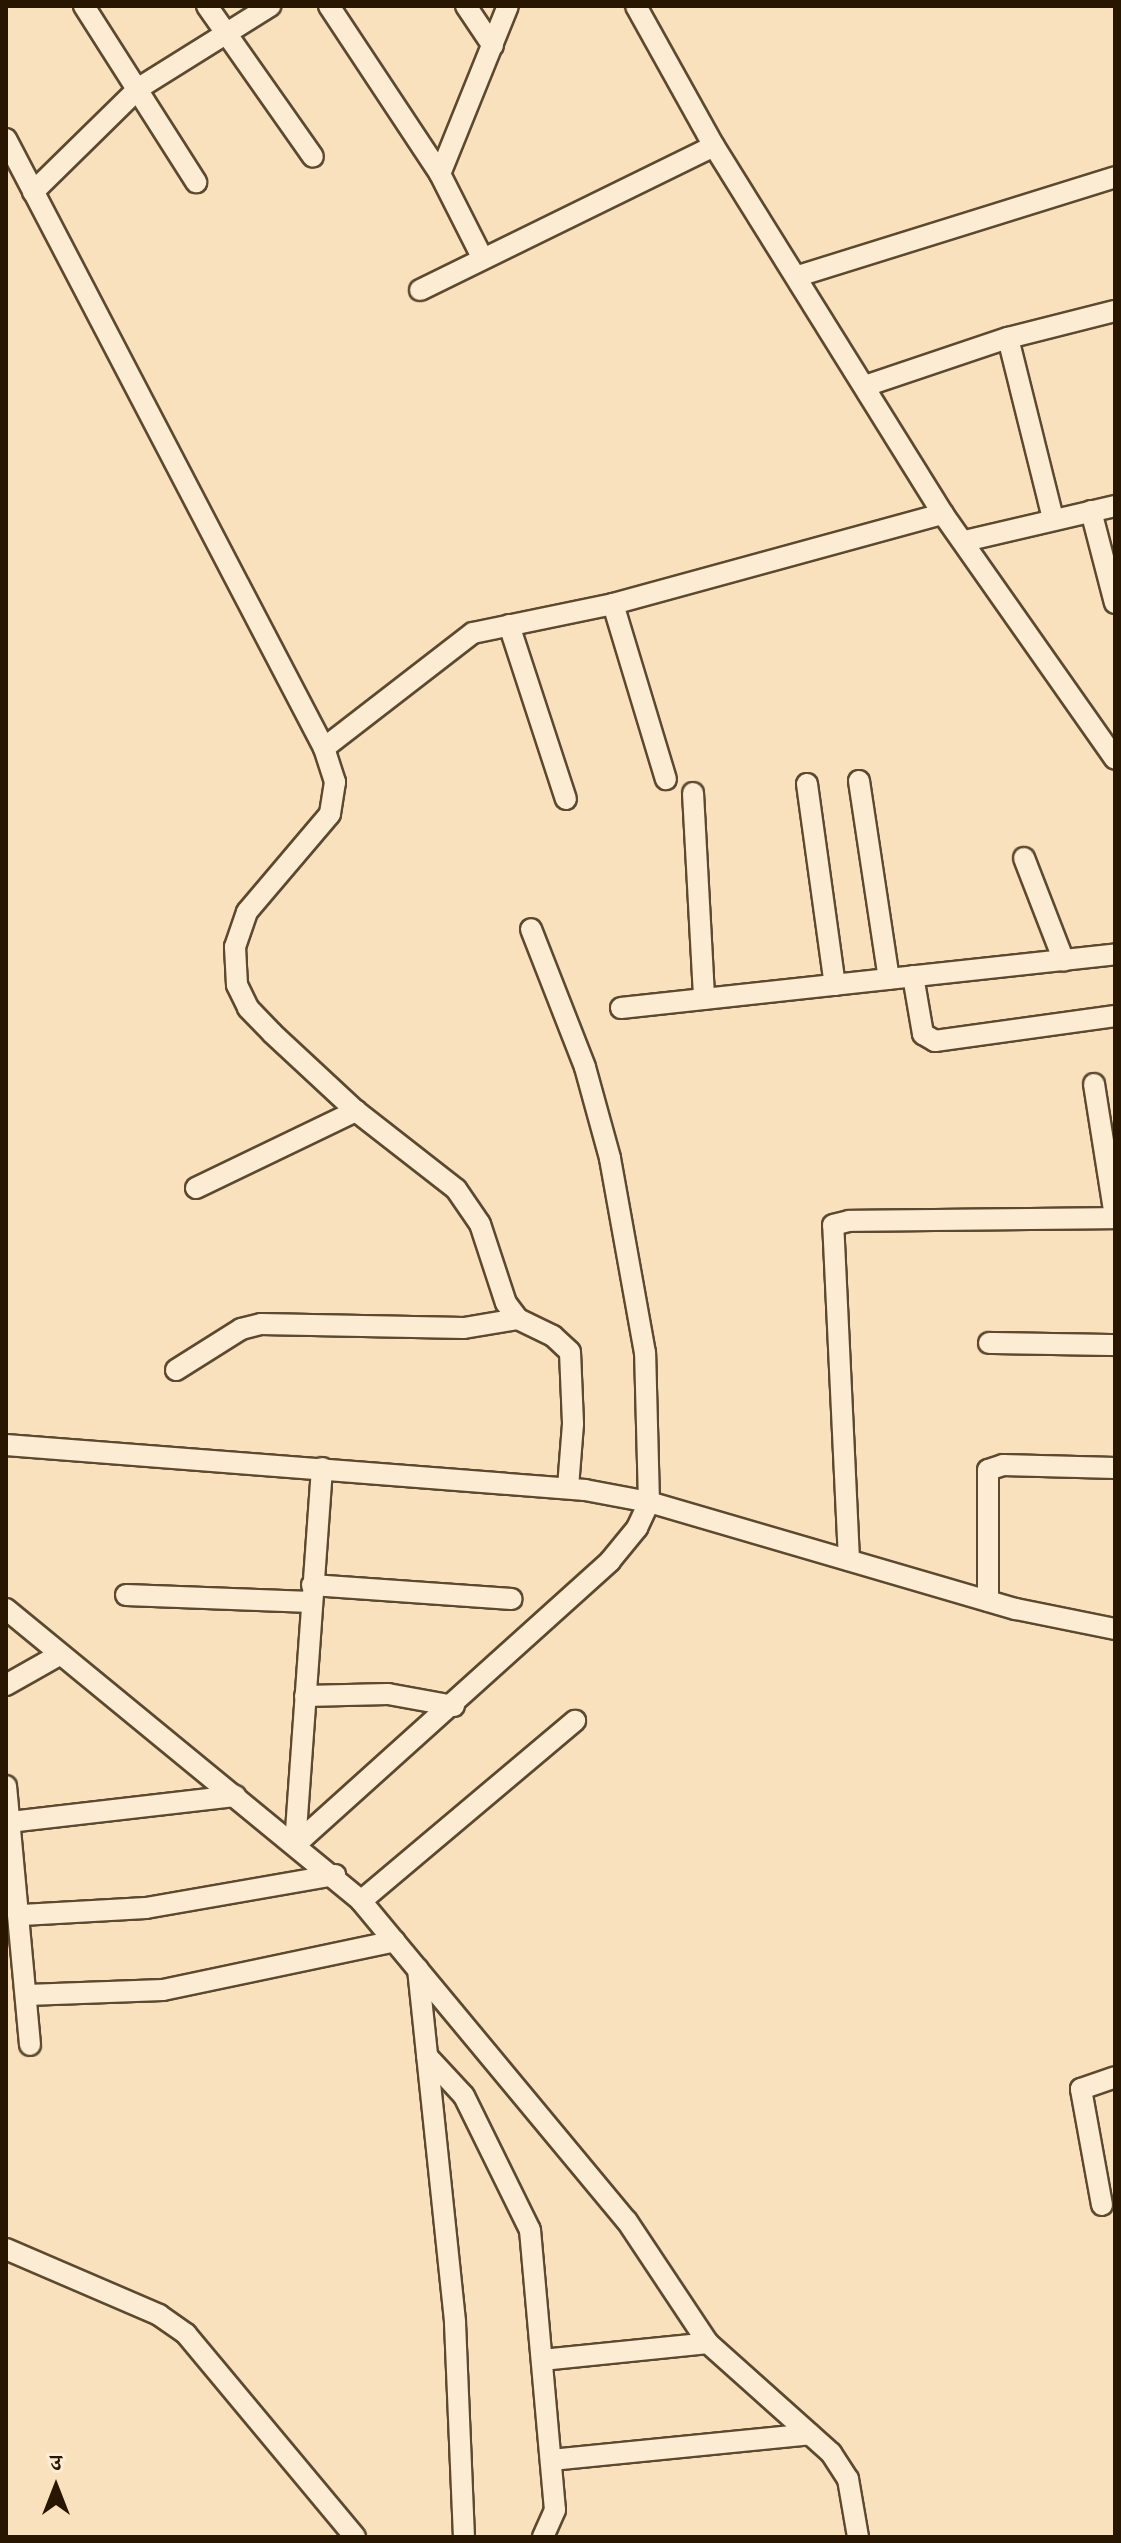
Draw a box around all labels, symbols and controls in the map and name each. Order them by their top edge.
north arrow [16,2447,96,2527]
text: उ [50,2448,62,2478]

